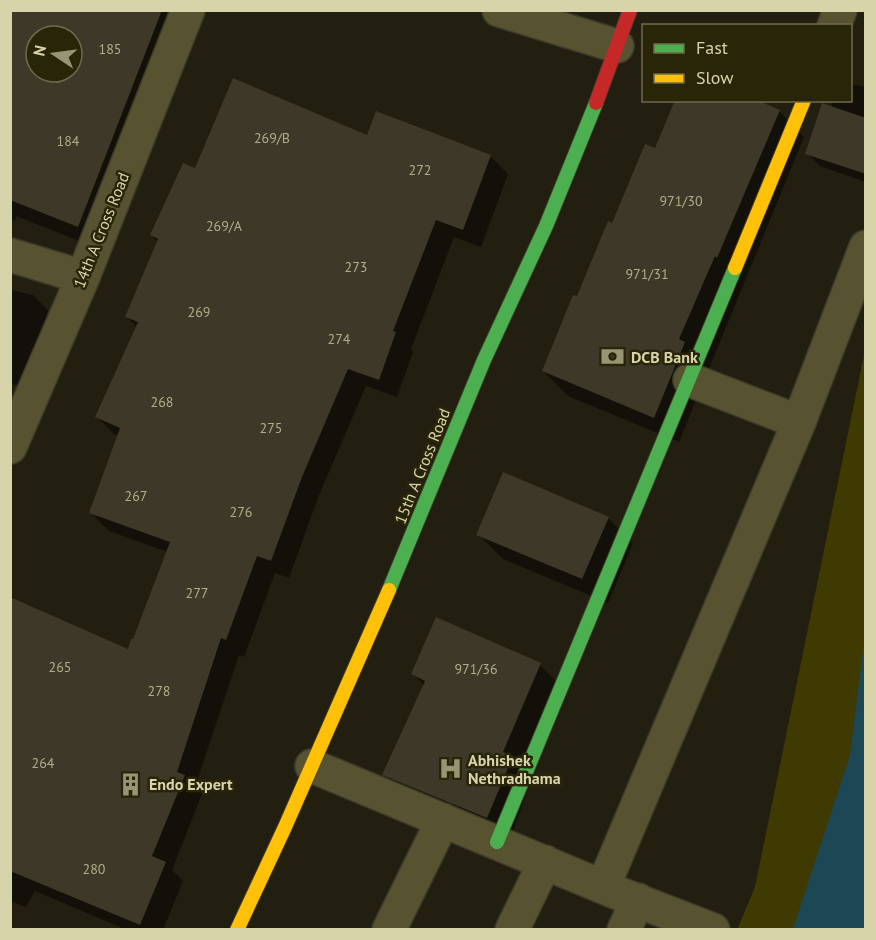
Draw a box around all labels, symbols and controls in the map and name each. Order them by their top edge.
north arrow [24,24,84,84]
legend [642,24,852,102]
text: Fast [696,36,728,59]
house number: 185 [99,40,121,58]
text: N [28,43,50,58]
text: Slow [696,66,734,89]
house number: 269/B [254,129,290,147]
house number: 184 [57,132,80,150]
house number: 272 [409,161,431,179]
street label: 14th A Cross Road [69,169,133,291]
house number: 971/30 [659,192,703,210]
house number: 269/A [206,217,243,235]
house number: 273 [345,258,367,276]
house number: 971/31 [625,265,669,283]
house number: 269 [188,303,210,321]
house number: 274 [328,330,351,348]
bank icon: DCB Bank [600,344,626,370]
place label: DCB Bank [631,347,698,367]
house number: 268 [151,393,173,411]
street label: 15th A Cross Road [390,405,454,527]
house number: 275 [260,419,282,437]
house number: 267 [125,487,147,505]
house number: 276 [230,503,252,521]
house number: 277 [186,584,208,602]
house number: 265 [49,658,71,676]
house number: 971/36 [454,660,498,678]
house number: 278 [148,682,170,700]
place label: Abhishek Nethradhama [468,750,561,788]
house number: 264 [32,754,55,772]
hospital icon: Abhishek Nethradhama [437,756,463,782]
building icon: Endo Expert [118,771,144,797]
place label: Endo Expert [149,774,233,794]
house number: 280 [83,860,106,878]

